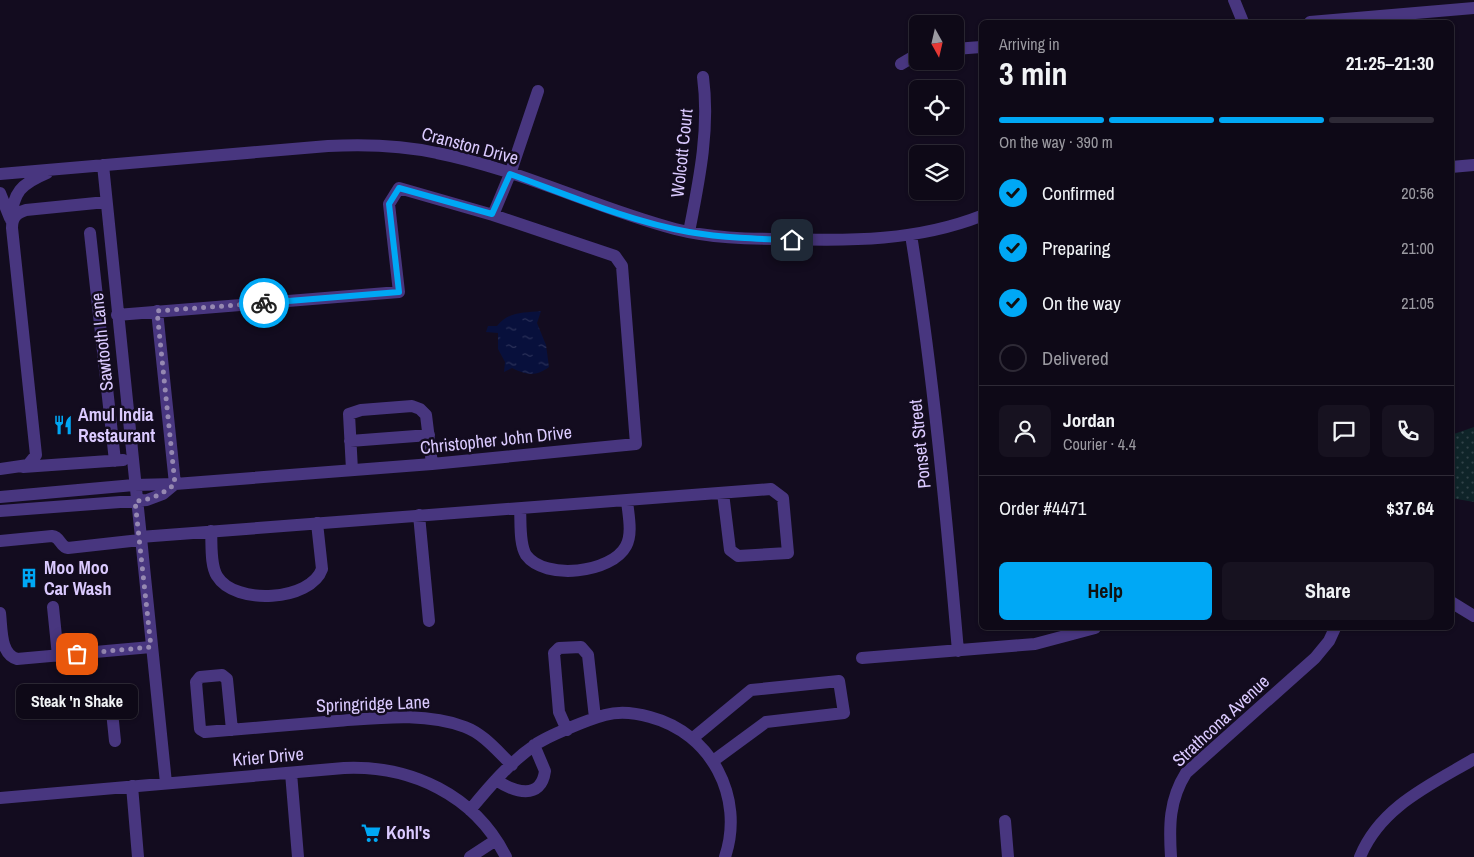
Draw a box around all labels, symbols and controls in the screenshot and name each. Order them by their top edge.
north arrow [909,15,964,70]
map controls [909,15,964,200]
text: Arriving in [999,33,1060,55]
text: 21:25–21:30 [1346,50,1434,76]
text: 3 min [999,52,1068,95]
button: locate [909,80,964,135]
street label: Wolcott Court [664,107,699,199]
street label: Cranston Drive [419,121,521,170]
text: On the way · 390 m [999,131,1113,153]
button: layers [909,145,964,200]
icon: check [999,179,1027,207]
text: Confirmed [1042,180,1115,206]
text: 20:56 [1401,182,1434,204]
pin [771,219,813,261]
icon: home [778,226,806,254]
icon: check [999,234,1027,262]
text: Preparing [1042,235,1110,261]
text: 21:00 [1401,237,1434,259]
courier [239,278,289,328]
icon: bike [250,289,278,317]
icon: check [999,289,1027,317]
text: On the way [1042,290,1121,316]
street label: Sawtooth Lane [84,292,119,392]
text: 21:05 [1401,292,1434,314]
text: Delivered [1042,345,1109,371]
street label: Ponset Street [902,398,937,490]
place label: Amul India Restaurant [78,402,155,448]
button: person [999,405,1051,457]
button: chat [1318,405,1370,457]
button: phone [1382,405,1434,457]
text: Jordan [1063,407,1115,433]
restaurant icon: Amul India Restaurant [52,414,74,436]
street label: Christopher John Drive [419,419,573,460]
text: Courier · 4.4 [1063,433,1136,455]
text: Order #4471 [999,495,1086,521]
text: $37.64 [1386,495,1434,521]
place label: Moo Moo Car Wash [44,555,112,601]
button: Help [999,562,1212,620]
button: Share [1222,562,1434,620]
building icon: Moo Moo Car Wash [18,567,40,589]
pin [56,633,98,675]
icon: bag [63,640,91,668]
street label: Strathcona Avenue [1167,669,1275,772]
callout: Steak 'n Shake [16,684,138,719]
street label: Springridge Lane [316,689,430,718]
text: Steak 'n Shake [31,690,123,712]
street label: Krier Drive [231,741,305,772]
place label: Kohl's [386,820,431,845]
supermarket icon: Kohl's [360,822,382,844]

